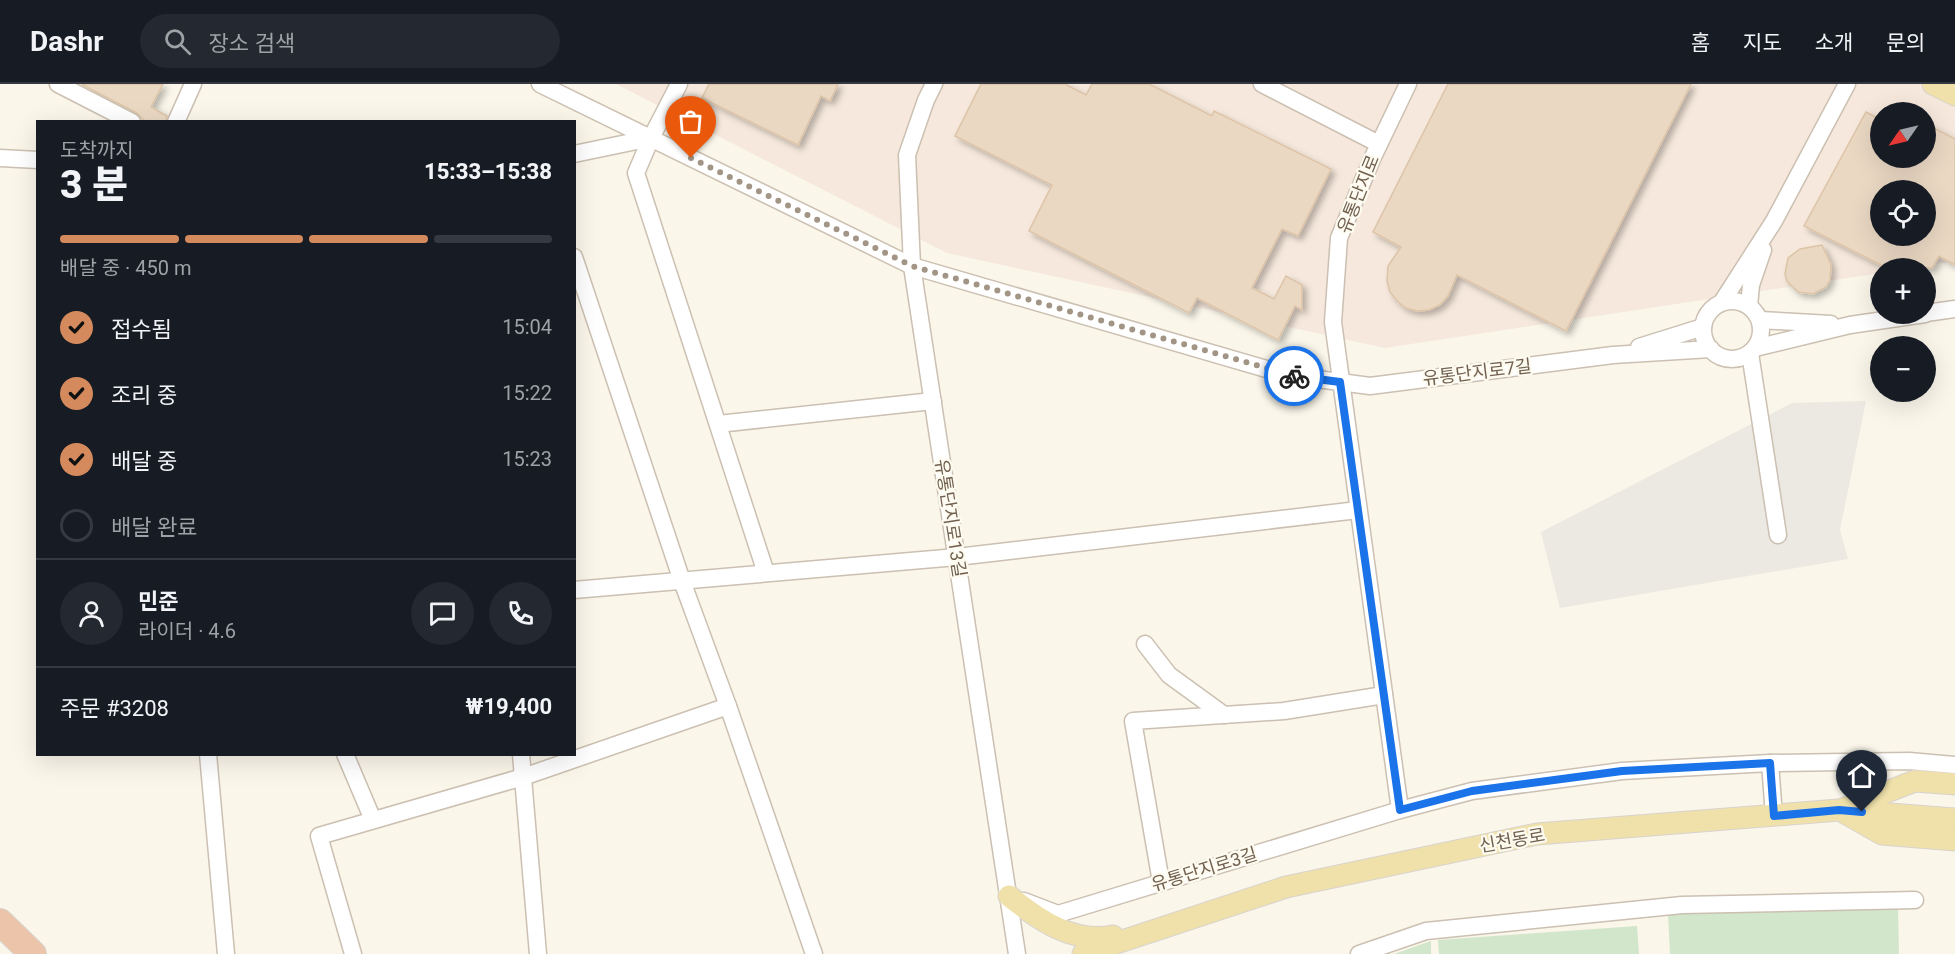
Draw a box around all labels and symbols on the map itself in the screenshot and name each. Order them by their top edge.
pin [665,96,716,158]
north arrow [1870,102,1936,168]
street label: 유통단지로 [1333,152,1383,236]
courier [1264,346,1324,406]
street label: 유통단지로7길 [1421,355,1533,389]
street label: 유통단지로13길 [931,457,971,579]
pin [1836,750,1887,812]
street label: 신천동로 [1478,824,1546,856]
street label: 유통단지로3길 [1149,843,1259,895]

